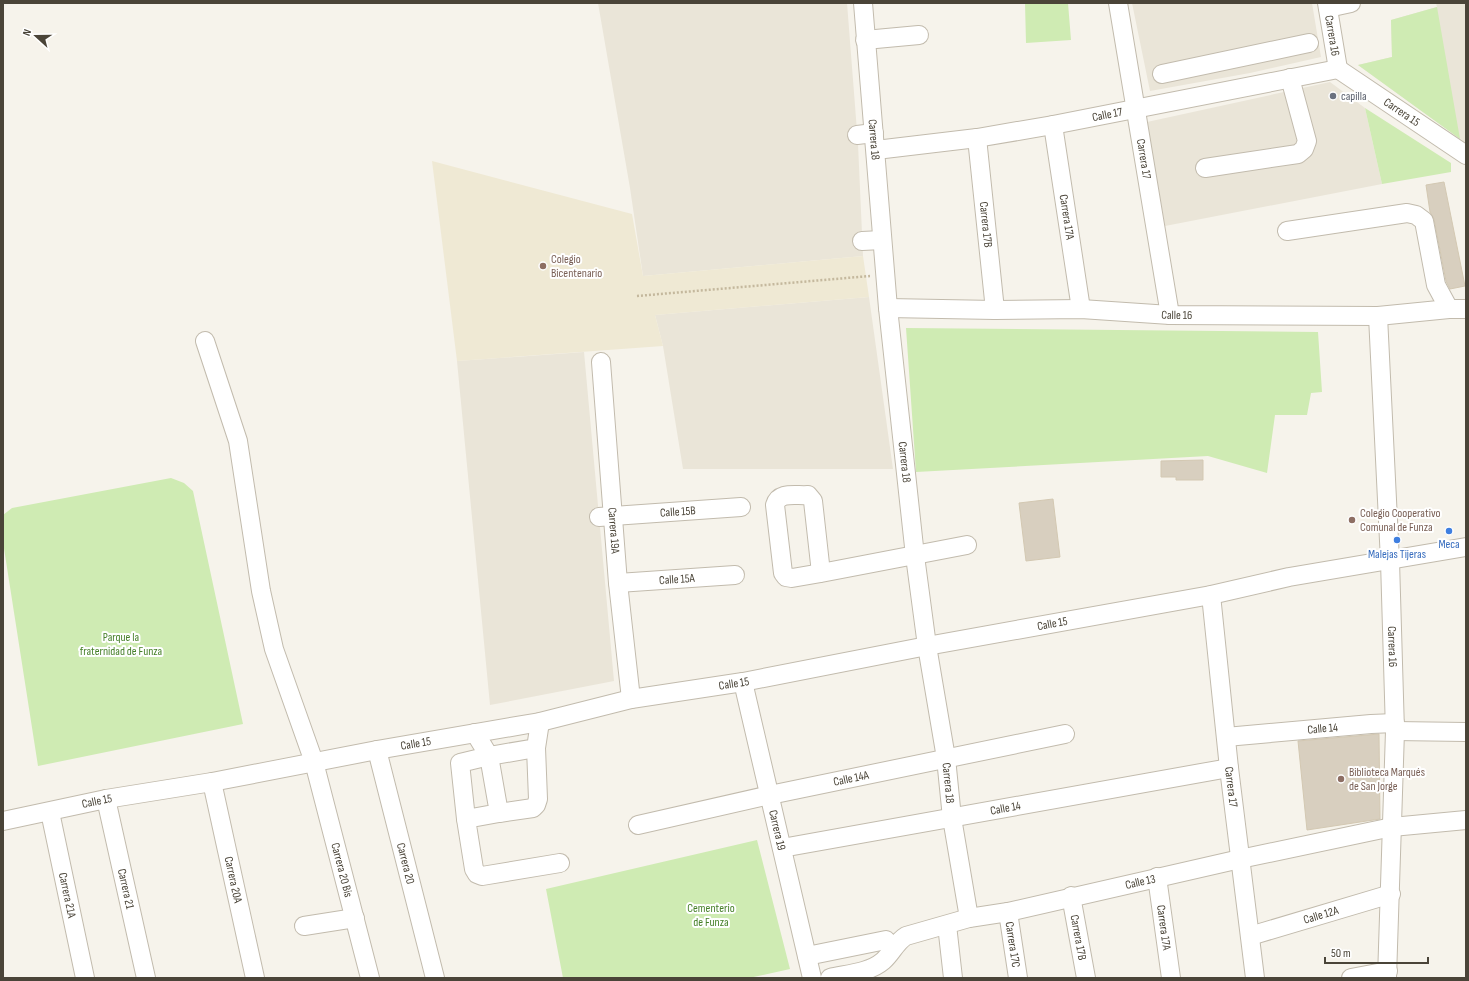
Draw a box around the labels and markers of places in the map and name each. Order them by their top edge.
place label: capilla [1341,89,1367,104]
marker: capilla [1328,91,1338,101]
place label: Colegio Bicentenario [551,252,602,281]
marker: Colegio Bicentenario [538,261,548,271]
place label: Colegio Cooperativo Comunal de Funza [1360,506,1440,535]
marker: Colegio Cooperativo Comunal de Funza [1347,515,1357,525]
marker: Meca [1444,526,1454,536]
marker: Malejas Tijeras [1392,535,1402,545]
place label: Meca [1438,537,1460,552]
place label: Malejas Tijeras [1368,547,1426,562]
place label: Biblioteca Marqués de San Jorge [1349,765,1425,794]
marker: Biblioteca Marqués de San Jorge [1336,774,1346,784]

